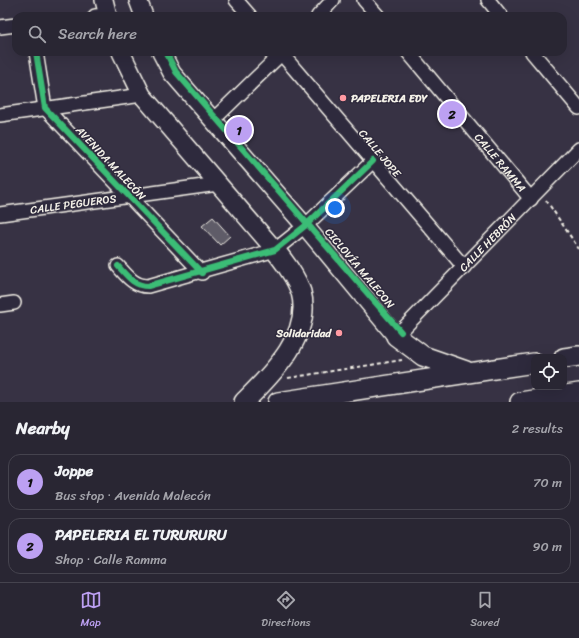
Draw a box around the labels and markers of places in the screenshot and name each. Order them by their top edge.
place label: PAPELERIA EDY [351,89,428,108]
marker: PAPELERIA EDY [338,93,348,103]
pin: 2 [439,99,465,129]
pin: 1 [226,115,252,145]
place label: Solidaridad [275,324,332,343]
marker: Solidaridad [334,328,344,338]

